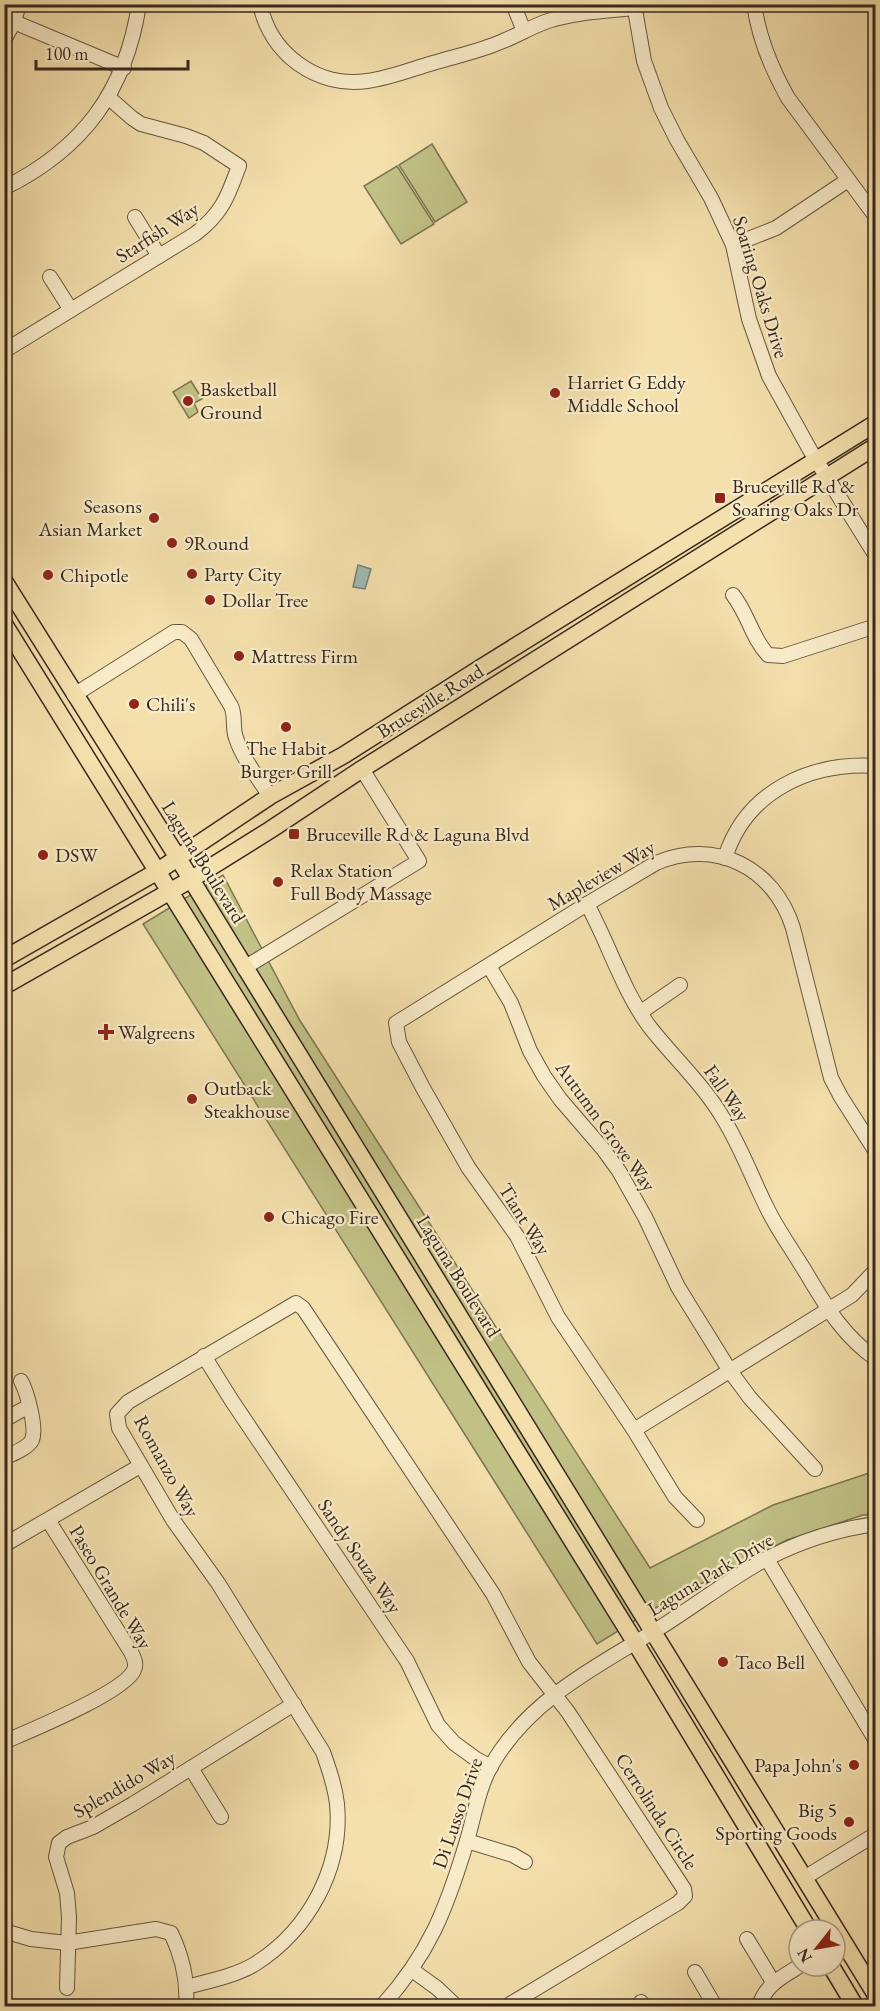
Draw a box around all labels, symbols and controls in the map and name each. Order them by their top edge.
scale bar [36,33,188,71]
text: 100 m [45,42,89,65]
street label: Starfish Way [110,195,204,269]
street label: Soaring Oaks Drive [727,213,795,361]
place label: Harriet G Eddy Middle School [567,369,686,418]
place label: Basketball Ground [200,376,277,425]
marker: Harriet G Eddy Middle School [548,386,562,400]
marker: Basketball Ground [181,394,195,408]
place label: Bruceville Rd & Soaring Oaks Dr [732,473,859,522]
marker: Bruceville Rd & Soaring Oaks Dr [713,491,727,505]
place label: Seasons Asian Market [38,493,143,542]
marker: Seasons Asian Market [147,511,161,525]
place label: 9Round [184,530,250,556]
marker: 9Round [165,536,179,550]
place label: Party City [204,561,282,587]
place label: Chipotle [60,562,129,588]
marker: Party City [185,567,199,581]
marker: Chipotle [41,568,55,582]
place label: Dollar Tree [222,587,309,613]
marker: Dollar Tree [203,593,217,607]
place label: Mattress Firm [251,643,358,669]
marker: Mattress Firm [232,649,246,663]
street label: Bruceville Road [372,657,489,744]
place label: Chili's [146,691,196,717]
marker: Chili's [127,697,141,711]
marker: The Habit Burger Grill [279,720,293,734]
place label: The Habit Burger Grill [240,735,332,784]
street label: Laguna Boulevard [156,796,252,929]
place label: Bruceville Rd & Laguna Blvd [306,821,530,847]
marker: Bruceville Rd & Laguna Blvd [287,827,301,841]
street label: Mapleview Way [542,834,660,916]
place label: DSW [55,842,98,868]
marker: DSW [36,848,50,862]
place label: Relax Station Full Body Massage [290,857,432,906]
marker: Relax Station Full Body Massage [271,875,285,889]
place label: Walgreens [118,1019,195,1045]
marker: Walgreens [99,1025,113,1039]
street label: Autumn Grove Way [549,1055,662,1197]
street label: Fall Way [698,1059,756,1127]
place label: Outback Steakhouse [204,1075,290,1124]
marker: Outback Steakhouse [185,1092,199,1106]
street label: Tiant Way [493,1178,557,1260]
place label: Chicago Fire [281,1204,379,1230]
marker: Chicago Fire [262,1210,276,1224]
street label: Laguna Boulevard [411,1210,507,1343]
street label: Romanzo Way [128,1410,206,1522]
street label: Sandy Souza Way [312,1494,408,1619]
street label: Paseo Grande Way [64,1520,158,1654]
street label: Laguna Park Drive [642,1526,778,1622]
place label: Taco Bell [735,1649,805,1675]
marker: Taco Bell [716,1655,730,1669]
street label: Splendido Way [68,1744,180,1824]
street label: Cerrolinda Circle [610,1748,704,1874]
place label: Papa John's [754,1752,842,1778]
street label: Di Lusso Drive [426,1754,488,1872]
marker: Papa John's [847,1758,861,1772]
place label: Big 5 Sporting Goods [715,1797,837,1846]
marker: Big 5 Sporting Goods [842,1815,856,1829]
north arrow [787,1918,847,1978]
text: N [792,1944,817,1966]

